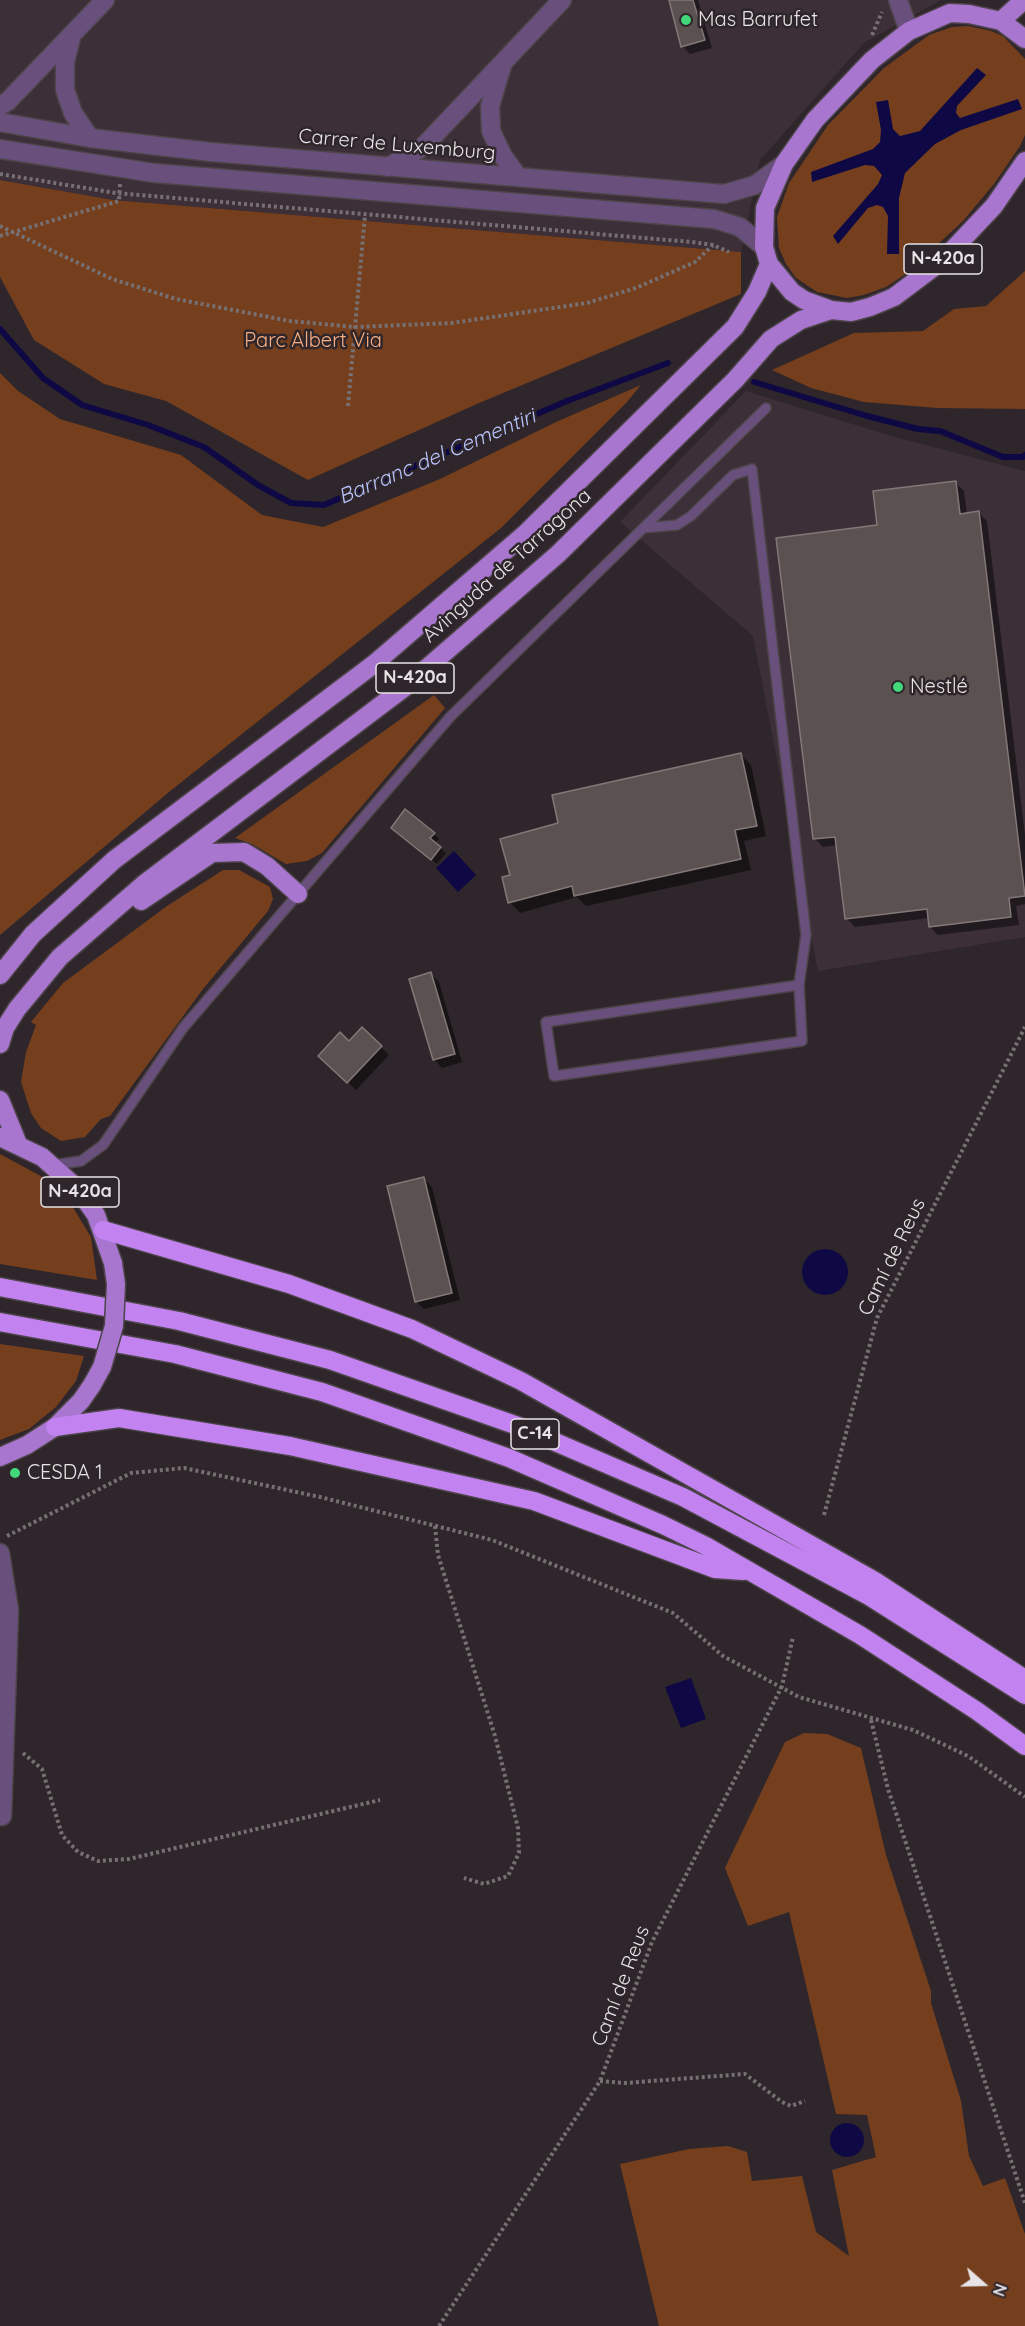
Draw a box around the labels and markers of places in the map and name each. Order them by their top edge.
place label: Mas Barrufet [698,8,818,32]
marker: Mas Barrufet [679,13,693,27]
place label: Nestlé [910,675,968,699]
marker: Nestlé [891,680,905,694]
place label: CESDA 1 [27,1461,103,1485]
marker: CESDA 1 [8,1466,22,1480]

